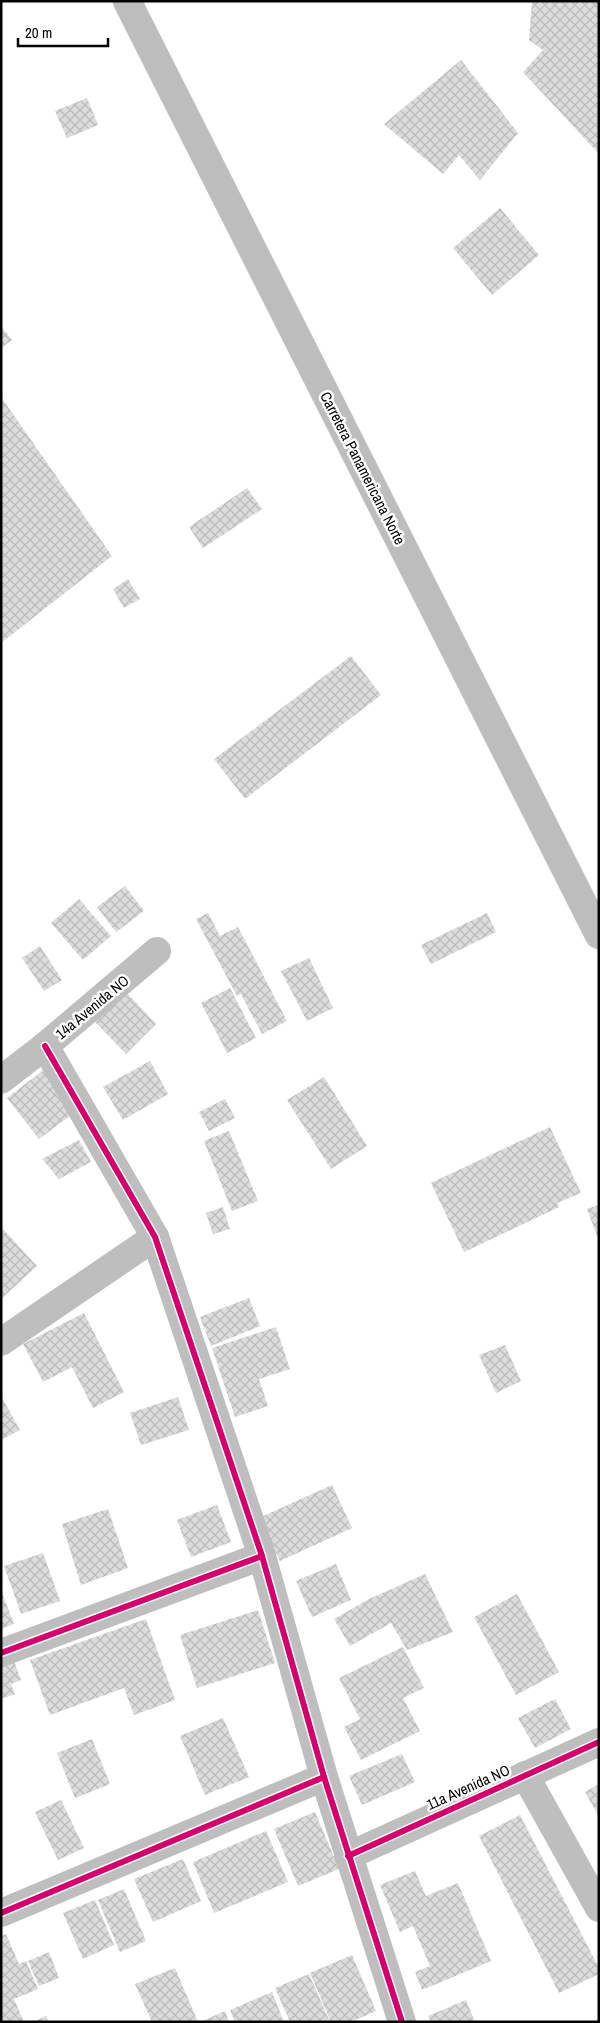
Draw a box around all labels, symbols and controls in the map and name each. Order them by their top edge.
scale bar [18,15,108,47]
text: 20 m [25,22,52,43]
street label: Carretera Panamericana Norte [315,388,411,548]
street label: 14a Avenida NO [51,970,133,1044]
street label: 11a Avenida NO [423,1759,513,1815]

